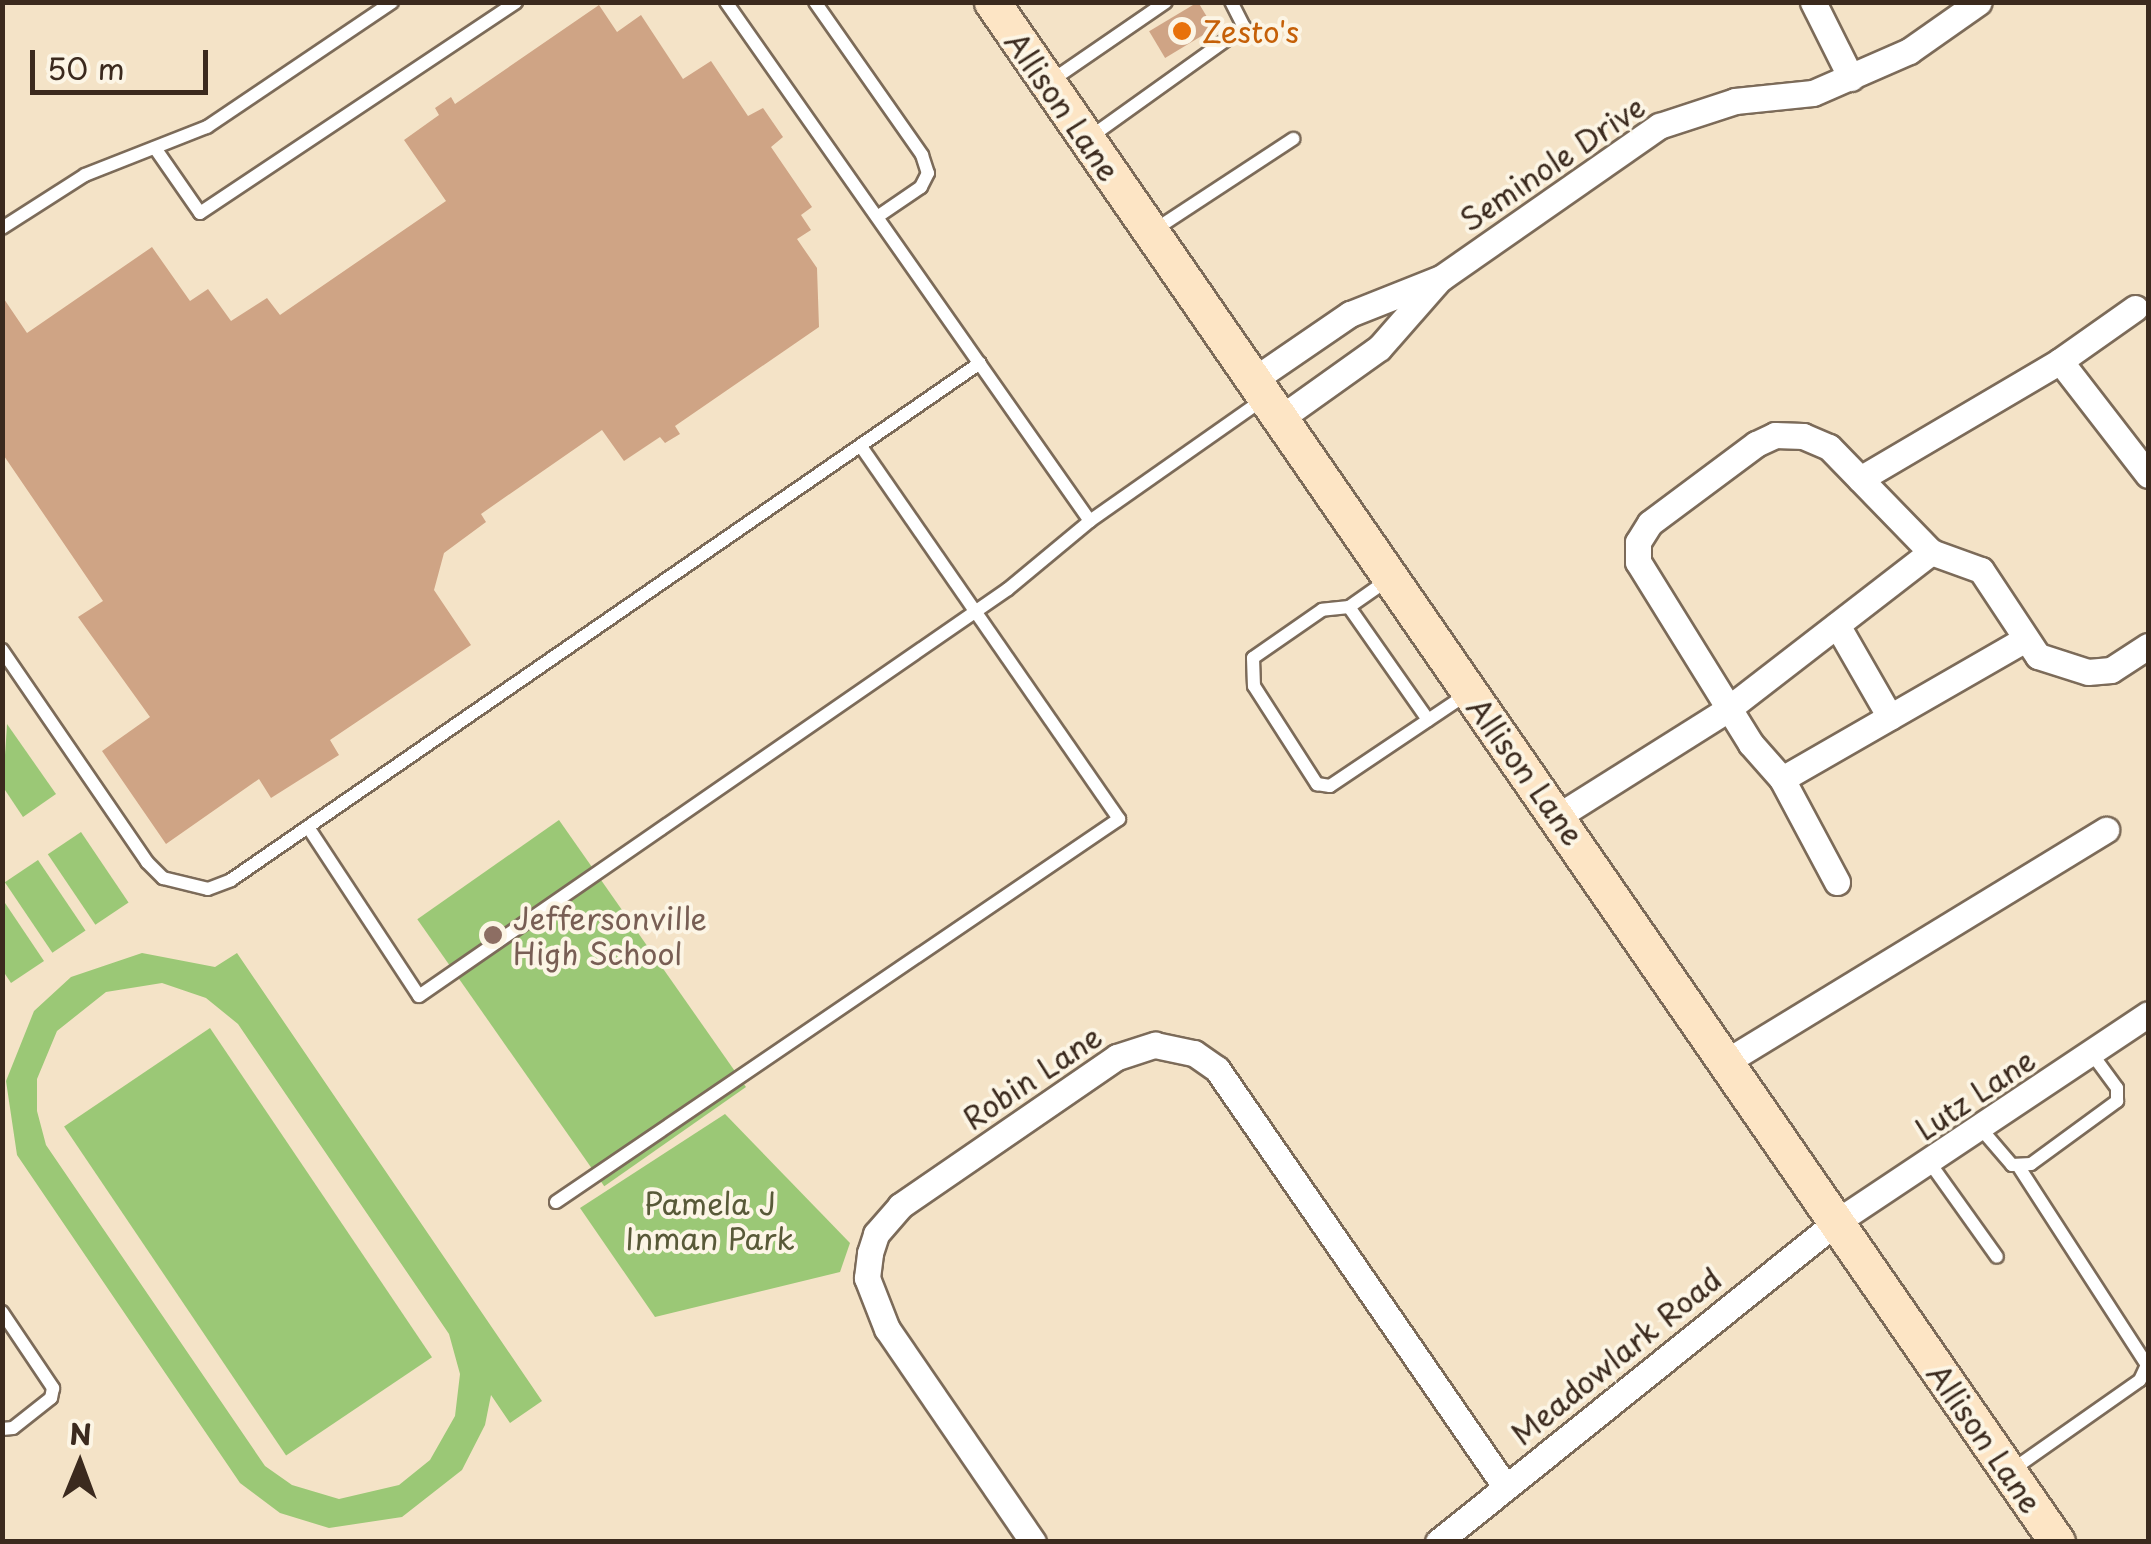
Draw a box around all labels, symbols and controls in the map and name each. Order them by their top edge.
place label: Zesto's [1202,13,1299,49]
marker: Zesto's [1171,20,1193,42]
street label: Allison Lane [998,24,1128,188]
scale bar [35,30,212,92]
text: 50 m [47,45,125,90]
street label: Seminole Drive [1452,87,1652,239]
street label: Allison Lane [1460,689,1592,853]
place label: Jeffersonville High School [513,900,707,970]
marker: Jeffersonville High School [482,924,504,946]
street label: Robin Lane [955,1017,1109,1137]
street label: Lutz Lane [1908,1040,2042,1148]
park label: Pamela J Inman Park [626,1185,794,1256]
street label: Meadowlark Road [1503,1260,1729,1452]
street label: Allison Lane [1920,1356,2050,1520]
text: N [69,1412,92,1455]
north arrow [30,1414,130,1514]

